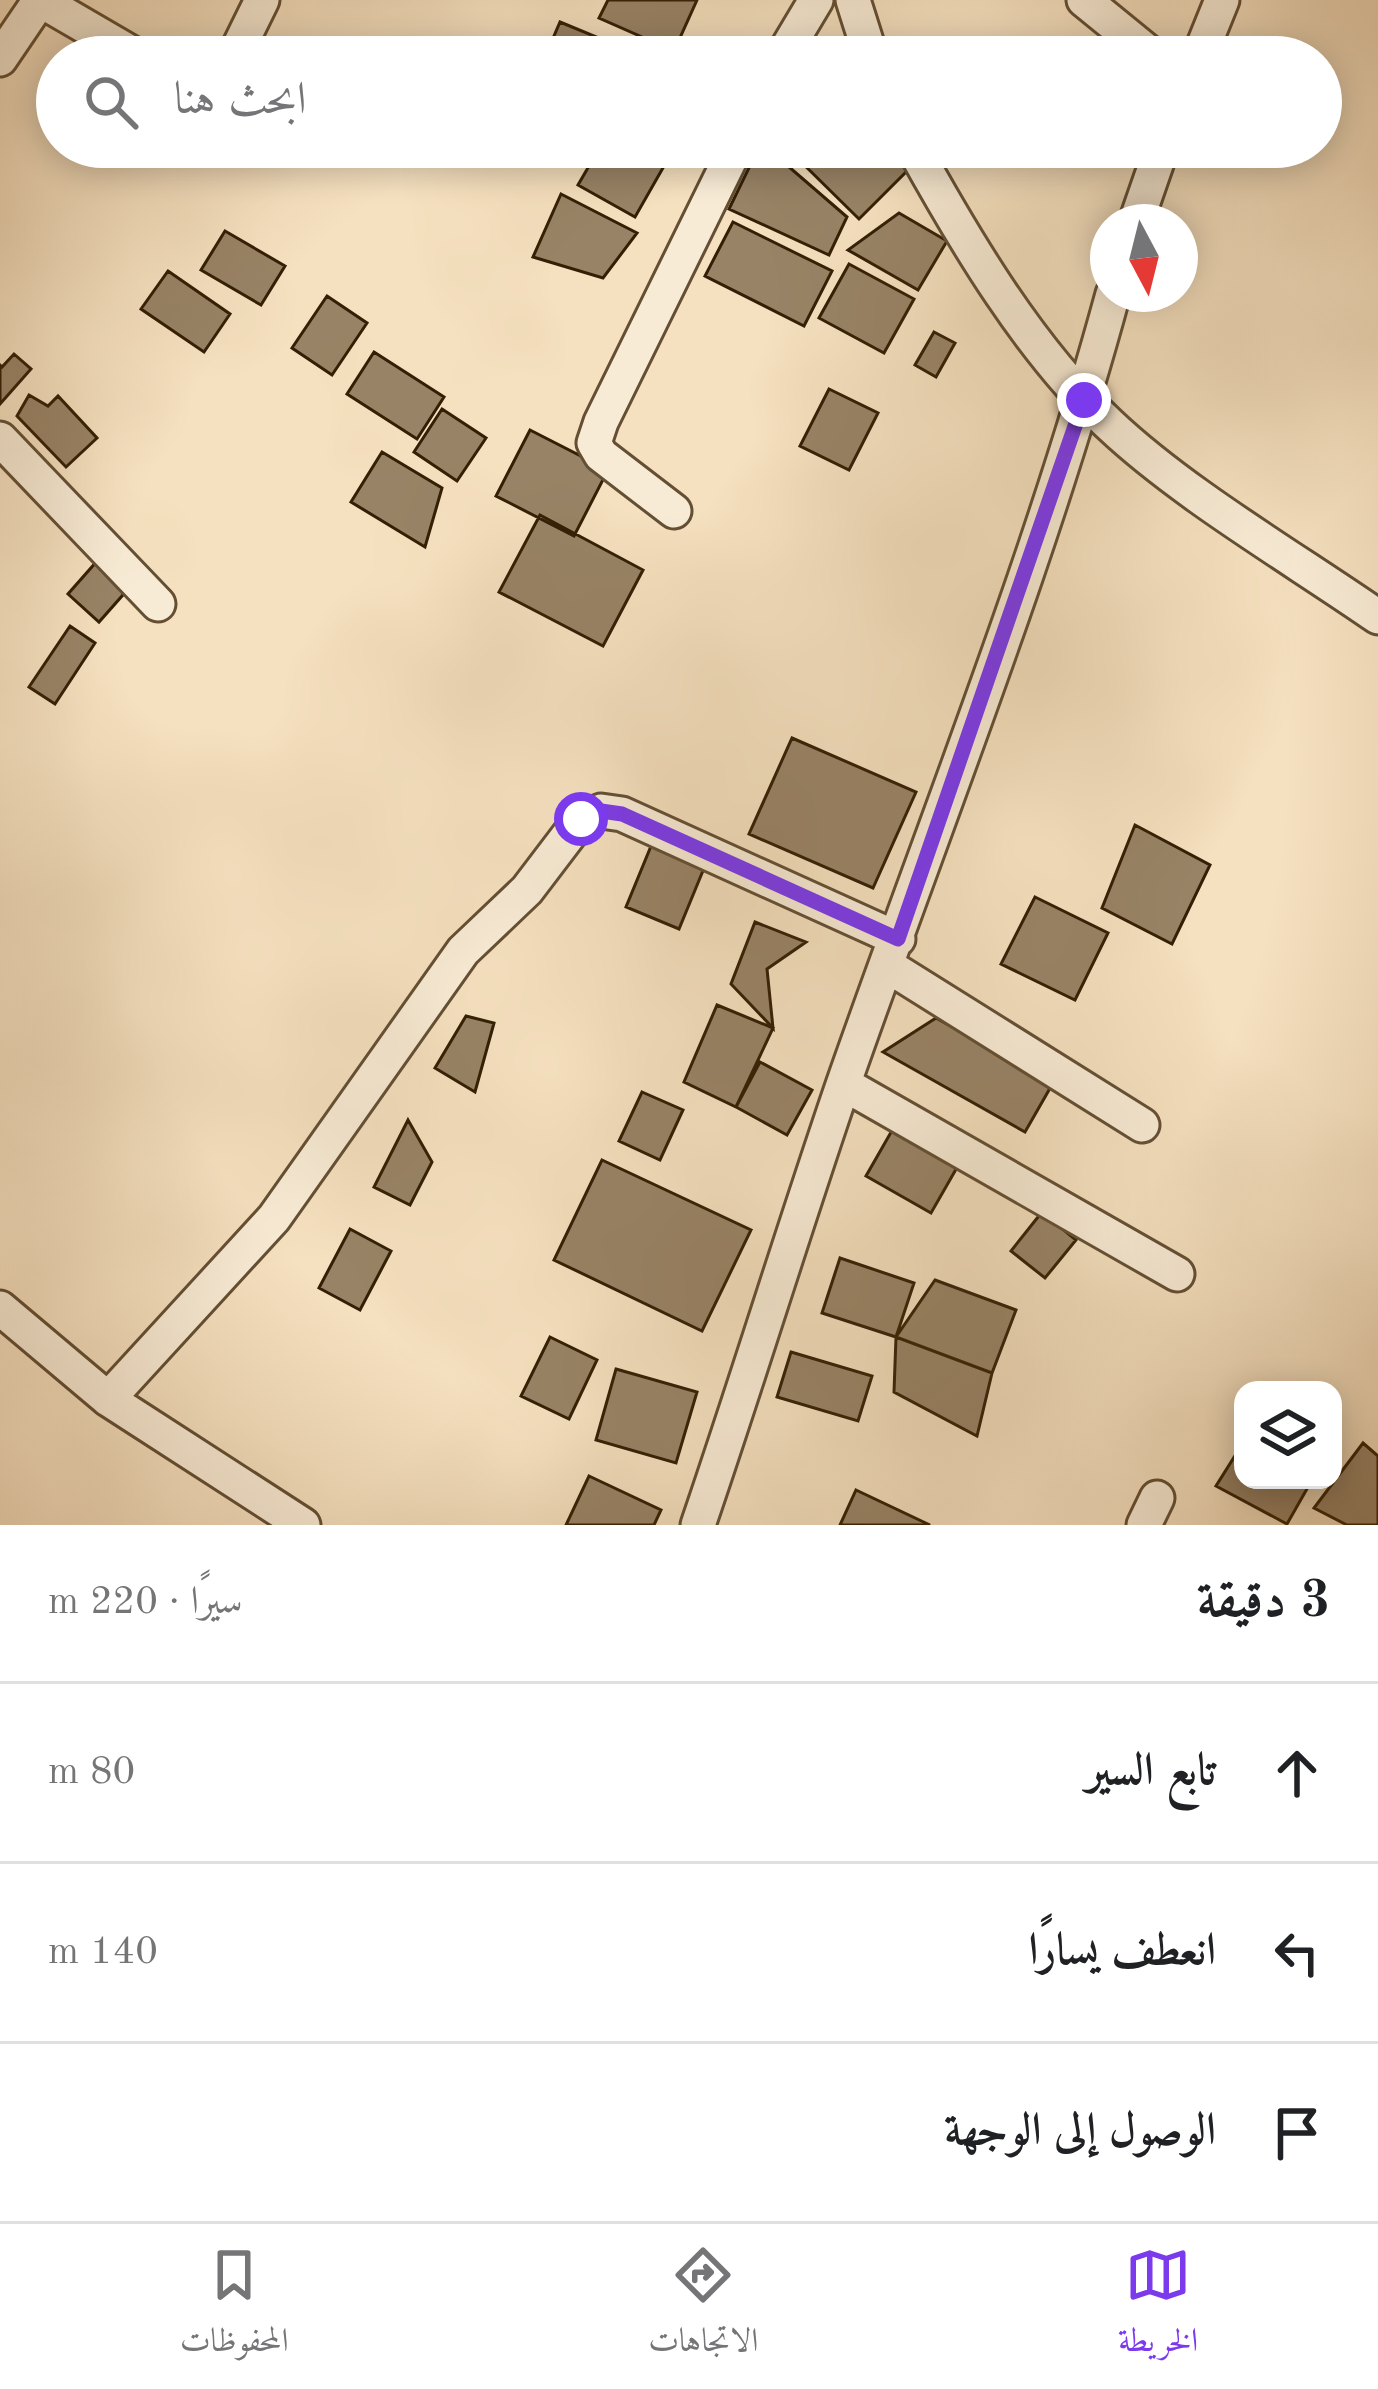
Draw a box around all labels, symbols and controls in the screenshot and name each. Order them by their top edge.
search box [36,36,1342,168]
icon: search [78,69,144,135]
text: ابحث هنا [174,79,307,124]
north arrow [1090,204,1198,312]
route end [1057,373,1111,427]
route start [554,792,608,846]
map controls [1234,1381,1342,1489]
button: layers [1234,1381,1342,1489]
text: 3 دقيقة [1197,1577,1330,1628]
text: سيرًا · 220 m [48,1583,243,1622]
icon: ahead [1264,1740,1330,1806]
text: تابع السير [1086,1750,1216,1795]
text: 80 m [48,1753,135,1792]
icon: left [1264,1920,1330,1986]
text: انعطف يسارًا [1029,1930,1216,1975]
text: 140 m [48,1933,158,1972]
icon: arrive [1264,2100,1330,2166]
text: الوصول إلى الوجهة [944,2110,1216,2155]
tab: المحفوظات [180,2242,289,2372]
tab: الاتجاهات [648,2242,758,2372]
tab: الخريطة [1118,2242,1198,2372]

